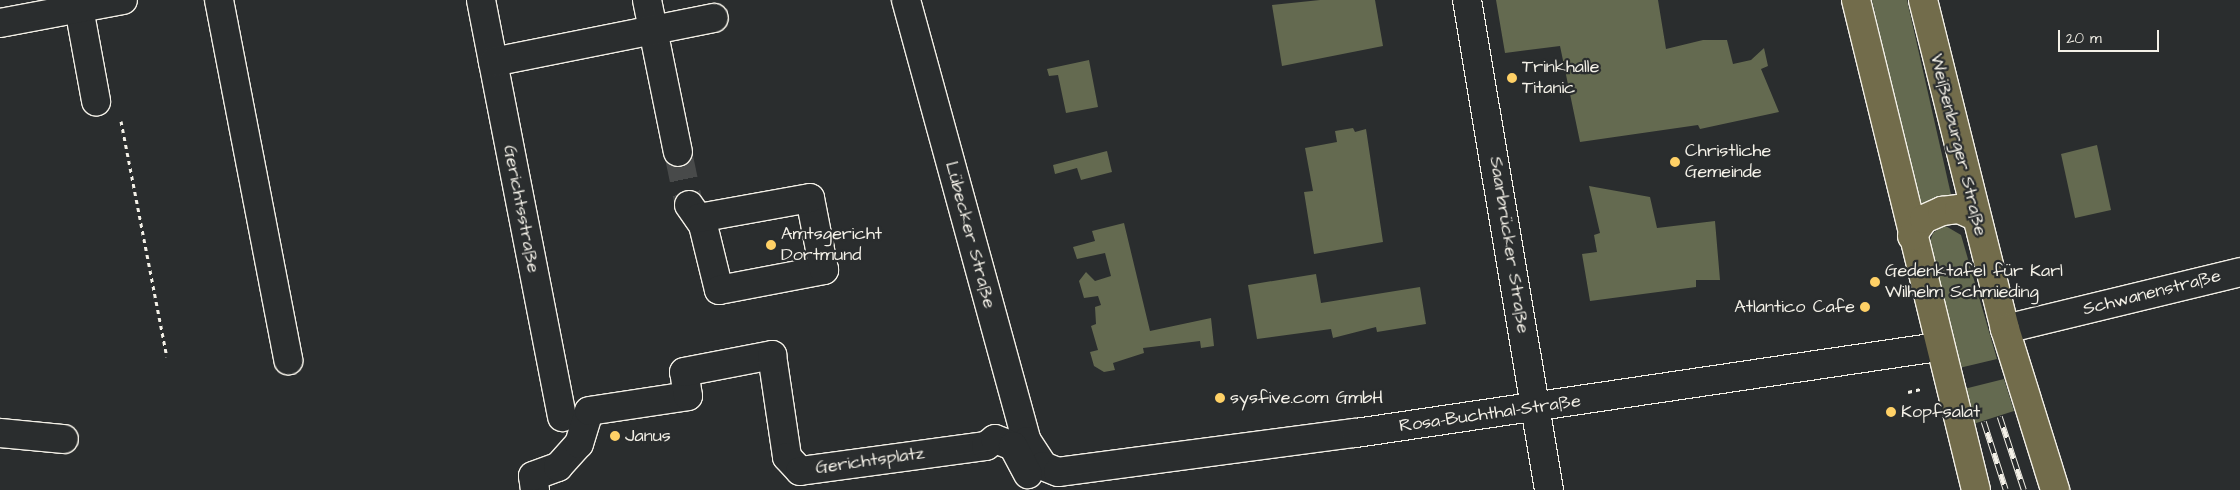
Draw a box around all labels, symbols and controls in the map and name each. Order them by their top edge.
scale bar [2060,20,2161,52]
text: 20 m [2066,28,2102,49]
street label: Weißenburger Straße [1925,52,1991,238]
place label: Trinkhalle Titanic [1522,57,1599,100]
marker: Trinkhalle Titanic [1506,72,1518,84]
place label: Christliche Gemeinde [1685,141,1771,183]
street label: Gerichtsstraße [498,143,544,275]
street label: Saarbrücker Straße [1484,155,1534,335]
marker: Christliche Gemeinde [1669,156,1681,168]
street label: Lübecker Straße [940,159,1000,311]
place label: Amtsgericht Dortmund [781,224,882,266]
marker: Amtsgericht Dortmund [765,239,777,251]
place label: Gedenktafel für Karl Wilhelm Schmieding [1885,261,2063,304]
street label: Schwanenstraße [2081,265,2223,321]
marker: Gedenktafel für Karl Wilhelm Schmieding [1869,276,1881,288]
place label: Atlantico Cafe [1734,296,1855,318]
marker: Atlantico Cafe [1859,301,1871,313]
place label: sysfive.com GmbH [1230,387,1383,409]
street label: Rosa-Buchthal-Straße [1398,391,1582,437]
marker: sysfive.com GmbH [1214,392,1226,404]
place label: Kopfsalat [1901,401,1980,423]
marker: Kopfsalat [1885,406,1897,418]
place label: Janus [625,425,671,447]
marker: Janus [609,430,621,442]
street label: Gerichtsplatz [814,443,926,479]

